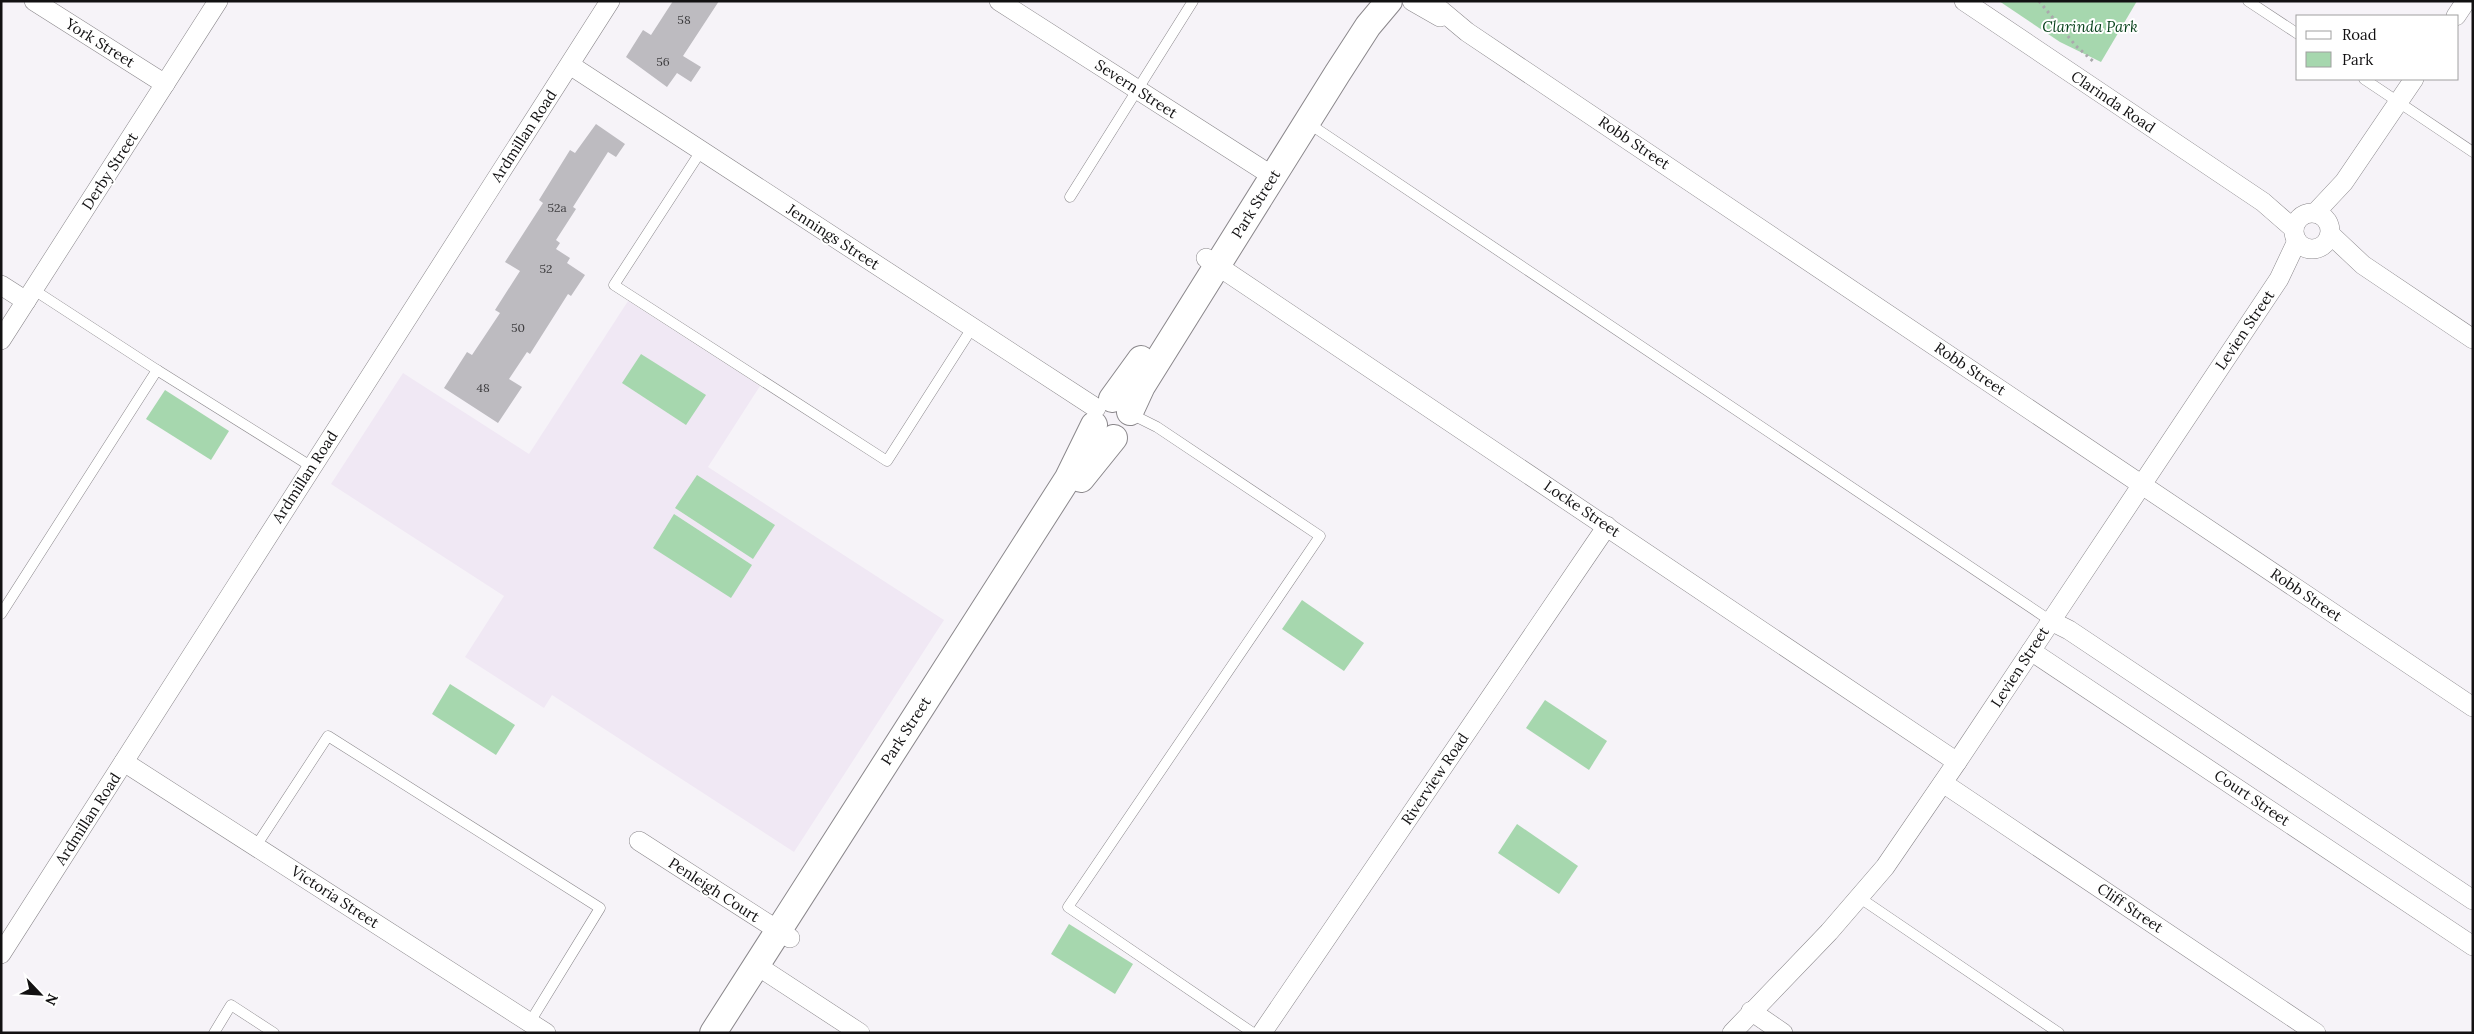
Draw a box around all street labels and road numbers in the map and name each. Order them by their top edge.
street label: York Street [61,13,139,71]
street label: Severn Street [1092,55,1181,122]
street label: Clarinda Road [2068,66,2159,137]
street label: Ardmillan Road [486,86,560,186]
street label: Robb Street [1595,112,1674,174]
street label: Derby Street [77,128,142,213]
street label: Park Street [1227,166,1284,242]
street label: Jennings Street [782,199,883,274]
street label: Levien Street [2211,286,2278,373]
street label: Robb Street [1931,338,2010,400]
street label: Ardmillan Road [267,427,341,527]
street label: Locke Street [1540,476,1624,541]
street label: Robb Street [2267,564,2346,626]
street label: Levien Street [1986,623,2053,711]
street label: Park Street [876,693,935,768]
street label: Riverview Road [1397,729,1472,828]
street label: Court Street [2211,765,2294,830]
street label: Ardmillan Road [50,769,124,869]
street label: Penleigh Court [665,853,764,926]
street label: Victoria Street [287,861,383,932]
street label: Cliff Street [2094,879,2167,937]

